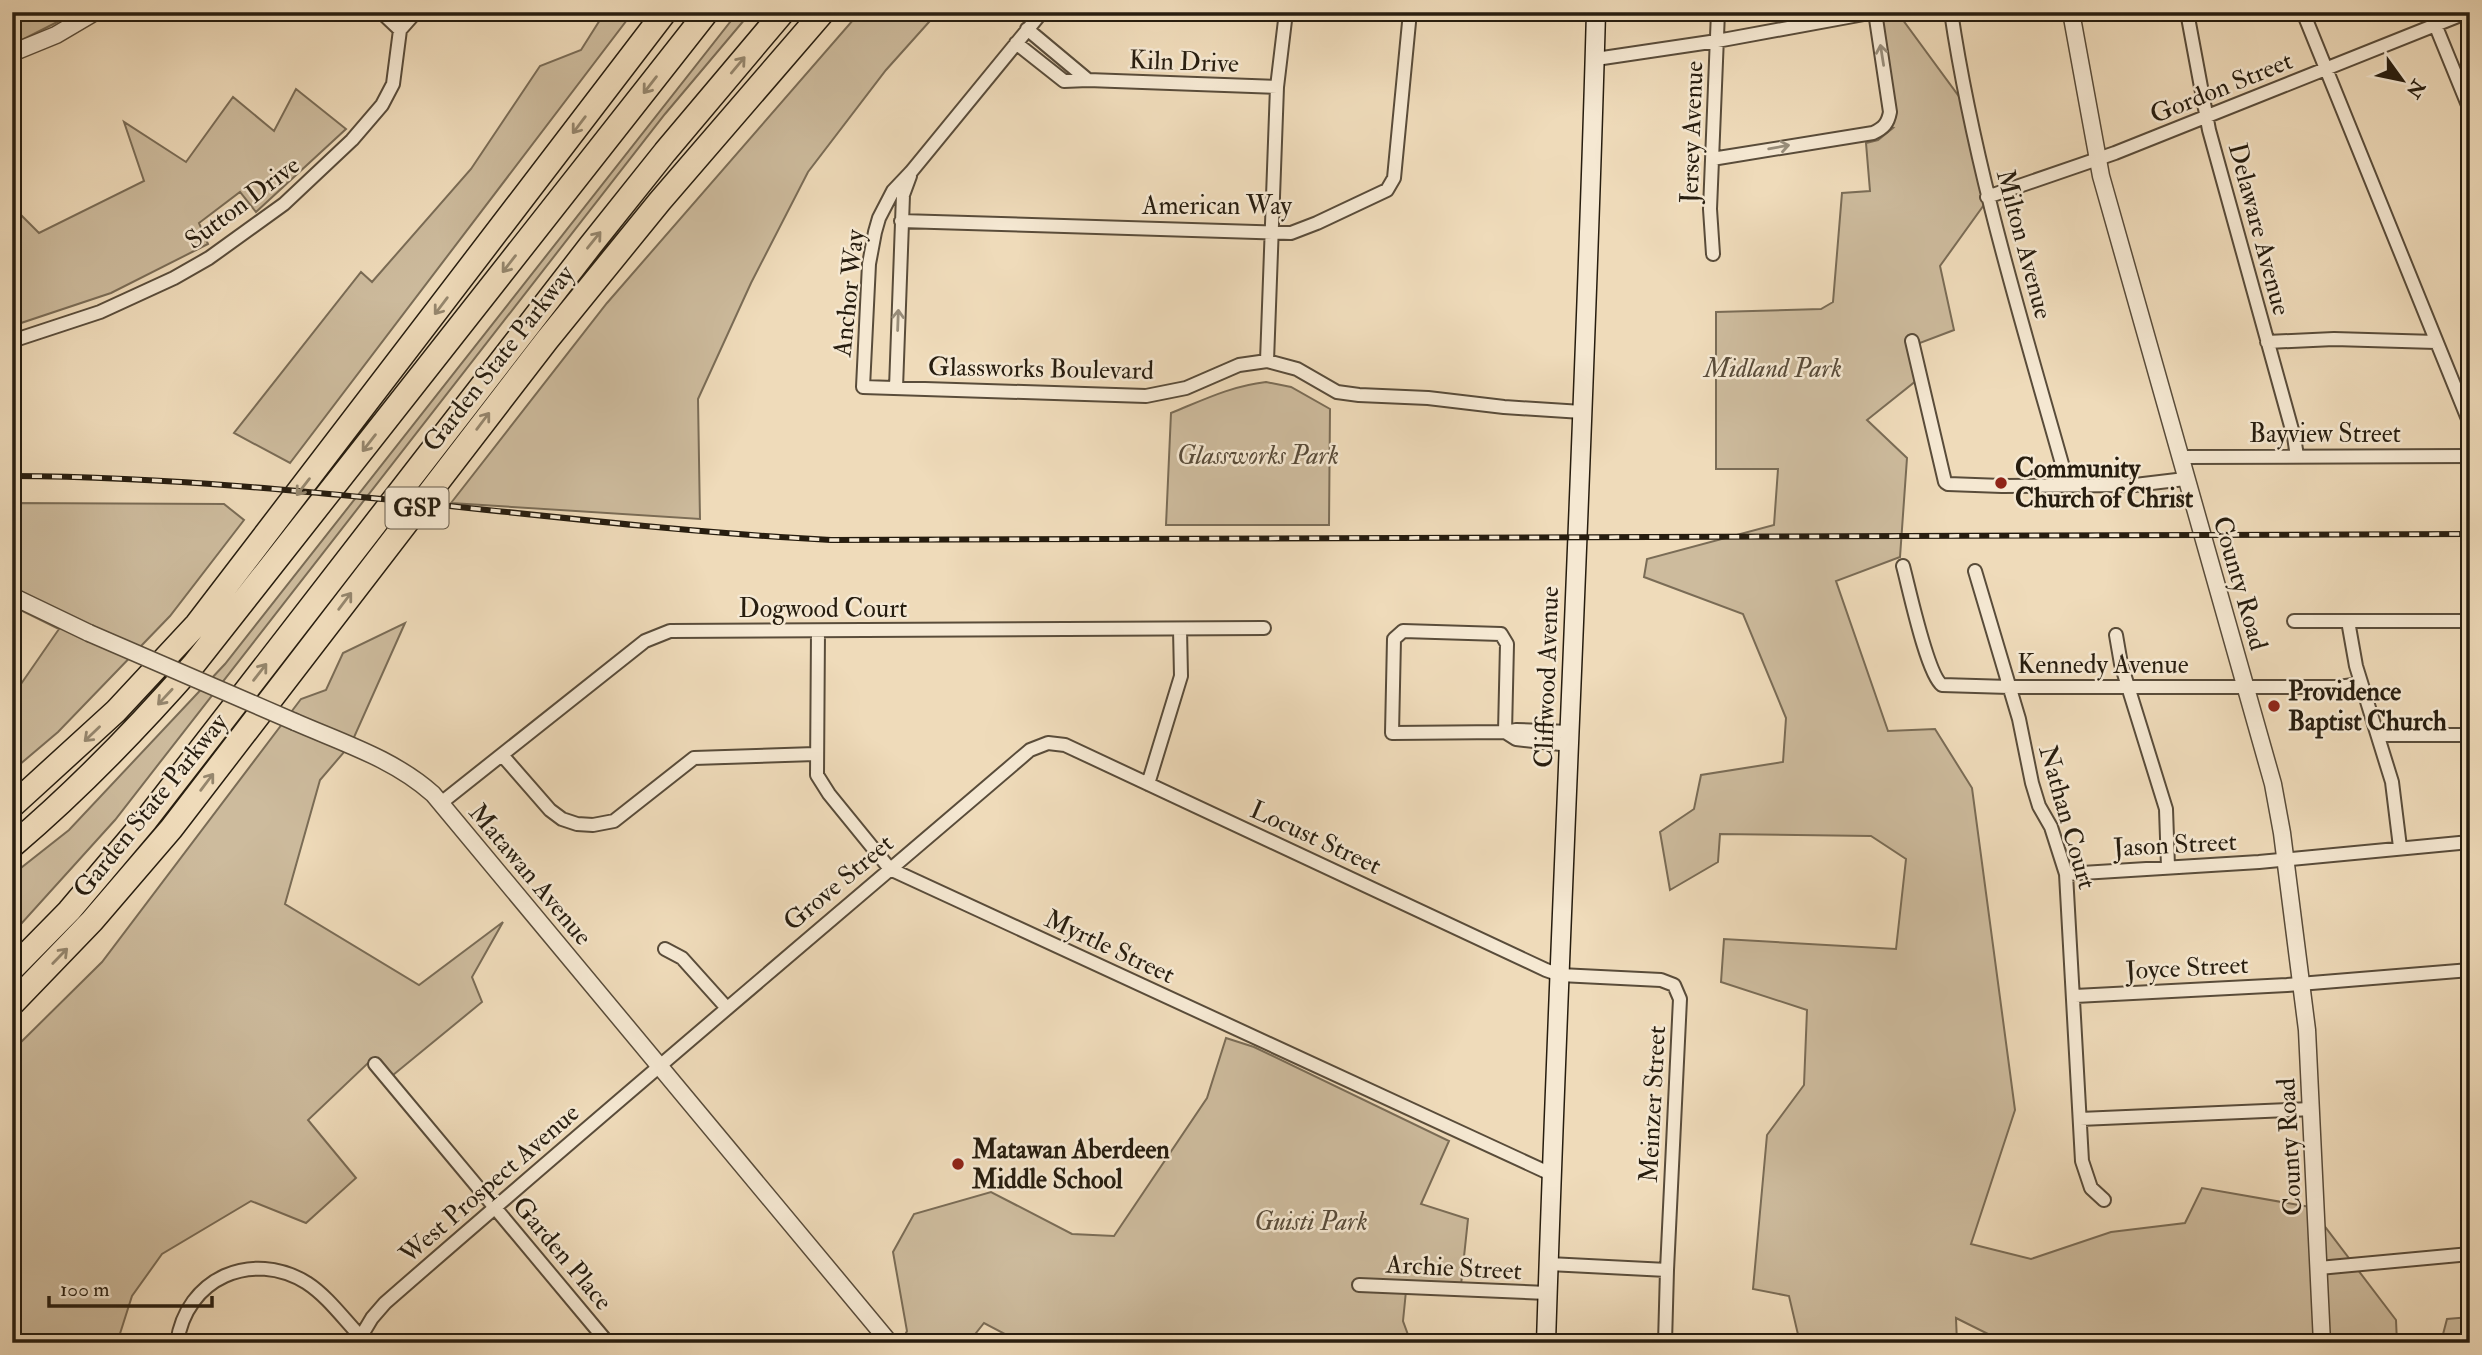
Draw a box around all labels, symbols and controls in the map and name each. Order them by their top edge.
street label: Kiln Drive [1128,44,1240,80]
one-way arrow [1875,44,1888,67]
street label: Gordon Street [2145,45,2297,131]
north arrow [2366,46,2436,116]
one-way arrow [730,56,746,74]
street label: Jersey Avenue [1673,60,1710,205]
text: N [2400,74,2431,103]
one-way arrow [642,76,657,94]
one-way arrow [571,115,586,134]
one-way arrow [1767,140,1790,153]
street label: Delaware Avenue [2221,140,2297,319]
street label: Sutton Drive [179,149,306,256]
street label: Milton Avenue [1989,166,2059,323]
street label: American Way [1141,190,1293,222]
street label: Anchor Way [826,227,872,359]
one-way arrow [586,232,602,250]
one-way arrow [502,254,517,273]
street label: Garden State Parkway [416,259,582,458]
one-way arrow [433,296,448,315]
one-way arrow [892,308,905,331]
street label: Glassworks Boulevard [928,351,1155,387]
park label: Midland Park [1702,353,1842,385]
one-way arrow [476,412,491,430]
street label: Bayview Street [2249,418,2401,450]
one-way arrow [361,433,376,452]
park label: Glassworks Park [1177,440,1339,472]
place label: Community Church of Christ [2015,453,2194,515]
marker: Community Church of Christ [1993,475,2009,491]
one-way arrow [296,477,311,496]
road number: GSP [386,488,448,528]
street label: County Road [2206,513,2274,654]
street label: Cliffwood Avenue [1528,585,1566,768]
one-way arrow [338,593,353,611]
street label: Dogwood Court [739,593,907,625]
street label: Kennedy Avenue [2017,649,2189,681]
one-way arrow [253,664,268,682]
place label: Providence Baptist Church [2288,676,2447,739]
one-way arrow [157,688,174,705]
marker: Providence Baptist Church [2266,698,2282,714]
street label: Garden State Parkway [67,707,235,904]
one-way arrow [84,726,101,743]
street label: Nathan Court [2031,742,2103,893]
one-way arrow [199,773,214,792]
street label: Locust Street [1245,794,1386,882]
street label: Matawan Avenue [462,797,599,952]
street label: Jason Street [2111,826,2238,864]
street label: Grove Street [777,828,900,938]
street label: Myrtle Street [1039,903,1180,991]
one-way arrow [52,948,69,965]
street label: Joyce Street [2124,949,2249,987]
street label: Meinzer Street [1633,1025,1673,1183]
street label: County Road [2270,1077,2310,1217]
street label: West Prospect Avenue [393,1097,587,1272]
place label: Matawan Aberdeen Middle School [971,1134,1170,1196]
marker: Matawan Aberdeen Middle School [950,1156,966,1172]
street label: Garden Place [505,1190,619,1317]
park label: Guisti Park [1254,1206,1368,1238]
street label: Archie Street [1384,1248,1523,1288]
scale bar [49,1264,212,1308]
text: 100 m [60,1276,110,1303]

